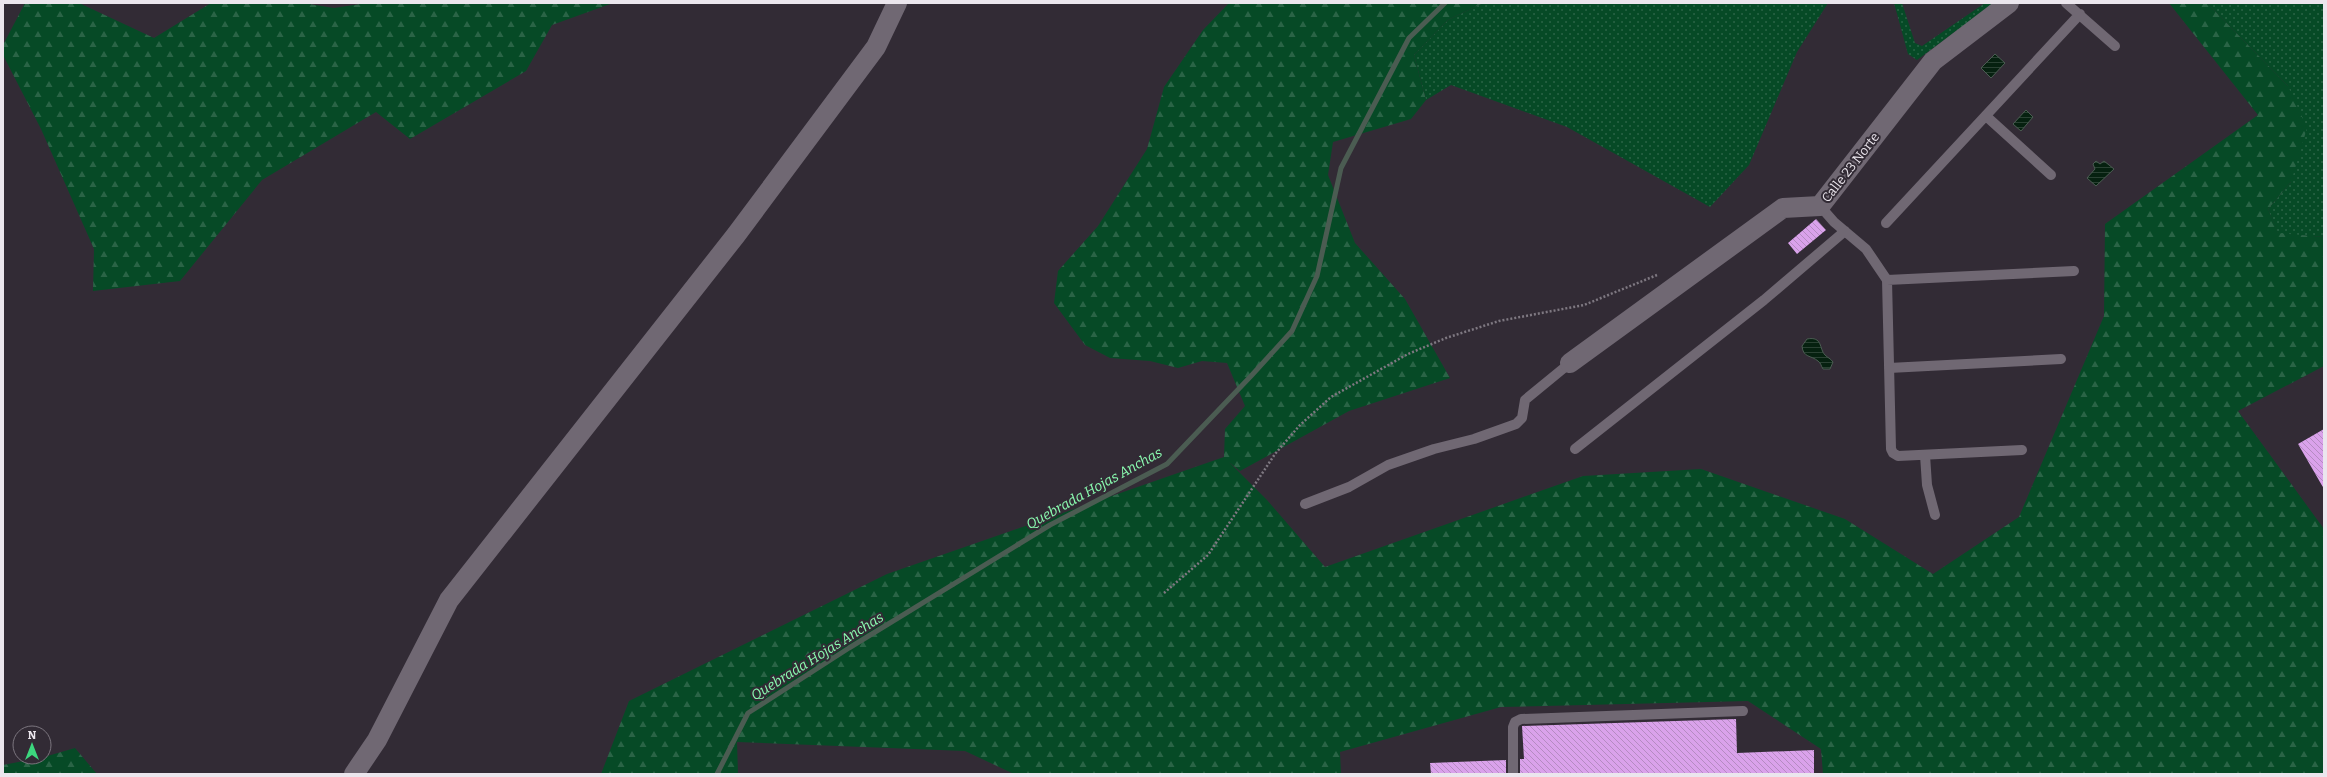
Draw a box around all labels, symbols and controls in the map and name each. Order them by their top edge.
street label: Calle 23 Norte [1818,129,1882,205]
water label: Quebrada Hojas Anchas [1023,444,1166,533]
water label: Quebrada Hojas Anchas [748,608,887,704]
north arrow [12,725,52,765]
text: N [28,729,37,742]

